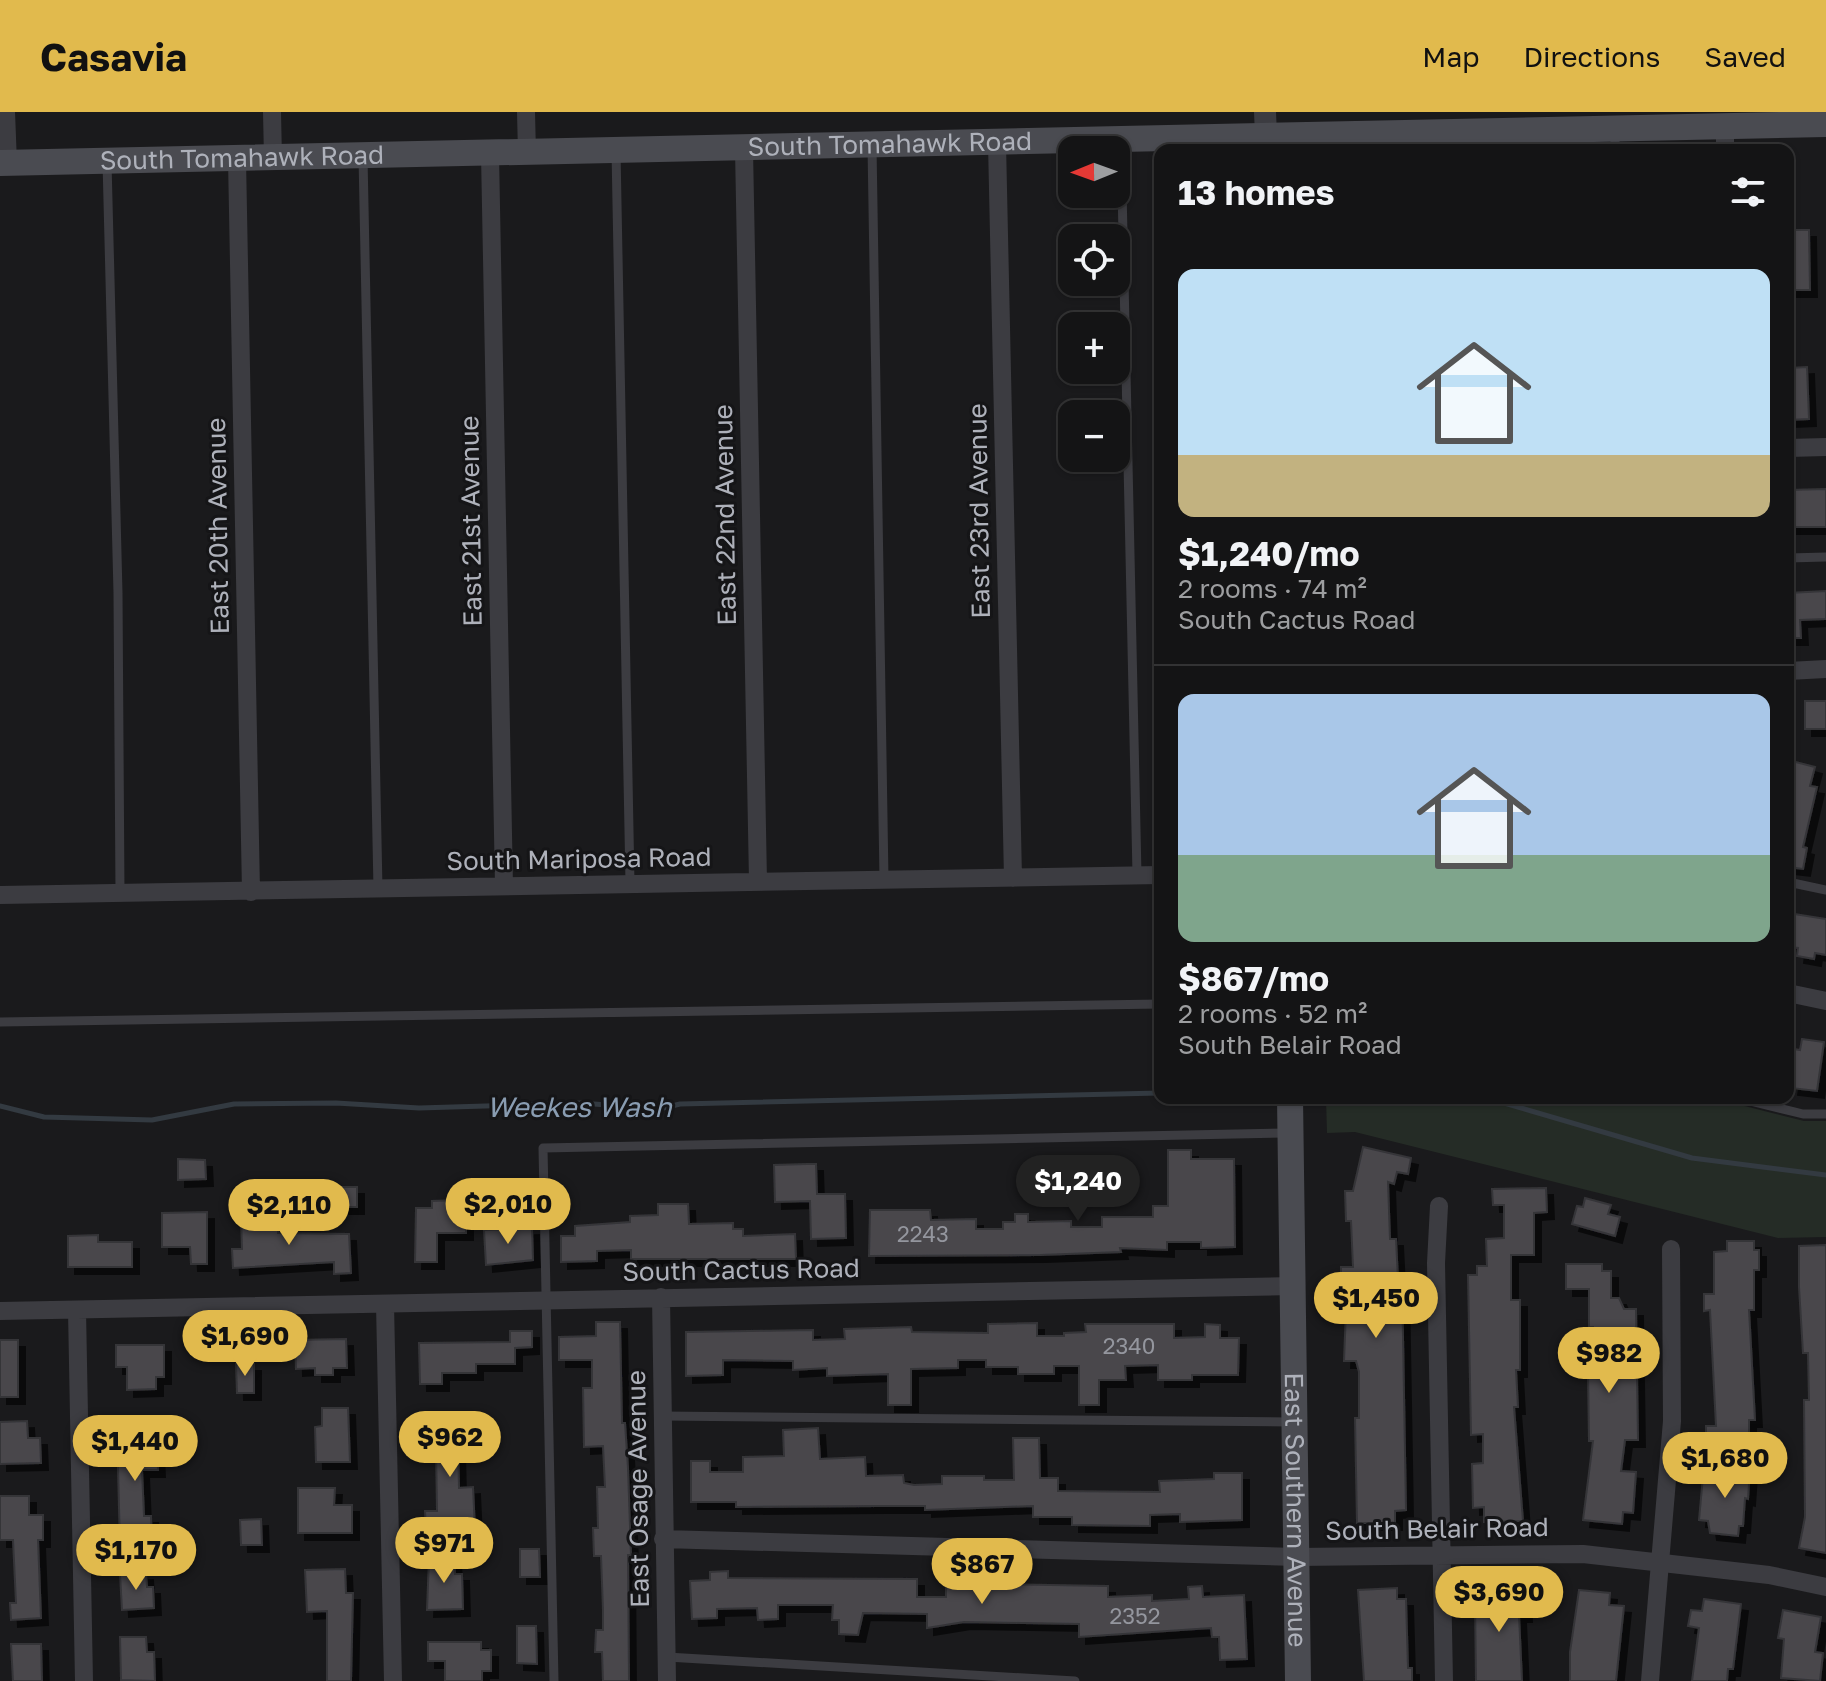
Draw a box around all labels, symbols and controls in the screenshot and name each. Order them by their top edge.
text: Casavia [40,34,187,79]
text: Map [1422,40,1479,73]
text: Directions [1523,40,1660,73]
text: Saved [1704,40,1786,73]
street label: South Tomahawk Road [747,125,1032,162]
north arrow [1058,136,1130,208]
map controls [1058,136,1130,472]
street label: South Tomahawk Road [99,139,384,176]
icon: filters [1726,170,1770,214]
text: 13 homes [1178,172,1335,212]
button: locate [1058,224,1130,296]
button: + [1058,312,1130,384]
icon: home [1402,321,1546,465]
button: − [1058,400,1130,472]
street label: East 23rd Avenue [961,403,996,619]
street label: East 22nd Avenue [707,404,742,626]
street label: East 21st Avenue [453,415,488,627]
street label: East 20th Avenue [200,417,235,635]
text: $1,240/mo [1178,533,1360,573]
text: 2 rooms · 74 m² [1178,573,1367,604]
text: South Cactus Road [1178,604,1416,635]
icon: home [1402,746,1546,890]
street label: South Mariposa Road [446,841,712,876]
text: $867/mo [1178,958,1329,998]
text: 2 rooms · 52 m² [1178,998,1367,1029]
text: South Belair Road [1178,1029,1402,1060]
water label: Weekes Wash [486,1090,673,1123]
pin: $1,240 [1013,1155,1143,1223]
text: $1,240 [1034,1165,1122,1196]
pin: $2,010 [443,1178,573,1246]
pin: $2,110 [224,1179,354,1247]
text: $2,010 [464,1188,552,1219]
text: $2,110 [246,1189,332,1220]
house number: 2243 [897,1220,949,1247]
street label: South Cactus Road [622,1252,860,1287]
pin: $1,450 [1311,1272,1441,1340]
text: $1,450 [1332,1282,1420,1313]
pin: $1,690 [180,1310,310,1378]
text: $1,690 [200,1320,290,1351]
pin: $982 [1562,1327,1656,1395]
house number: 2340 [1103,1332,1155,1359]
text: $982 [1576,1337,1642,1368]
street label: East Osage Avenue [620,1370,655,1608]
street label: East Southern Avenue [1279,1372,1314,1648]
pin: $962 [403,1411,497,1479]
pin: $1,440 [70,1415,200,1483]
text: $962 [417,1421,483,1452]
text: $1,440 [91,1425,179,1456]
pin: $1,680 [1660,1432,1790,1500]
text: $1,680 [1680,1442,1770,1473]
street label: South Belair Road [1325,1511,1549,1546]
pin: $971 [397,1517,491,1585]
pin: $1,170 [71,1524,201,1592]
text: $971 [413,1527,475,1558]
text: $1,170 [94,1534,178,1565]
pin: $867 [935,1538,1029,1606]
text: $867 [950,1548,1014,1579]
pin: $3,690 [1434,1566,1564,1634]
text: $3,690 [1453,1576,1545,1607]
house number: 2352 [1109,1602,1161,1629]

